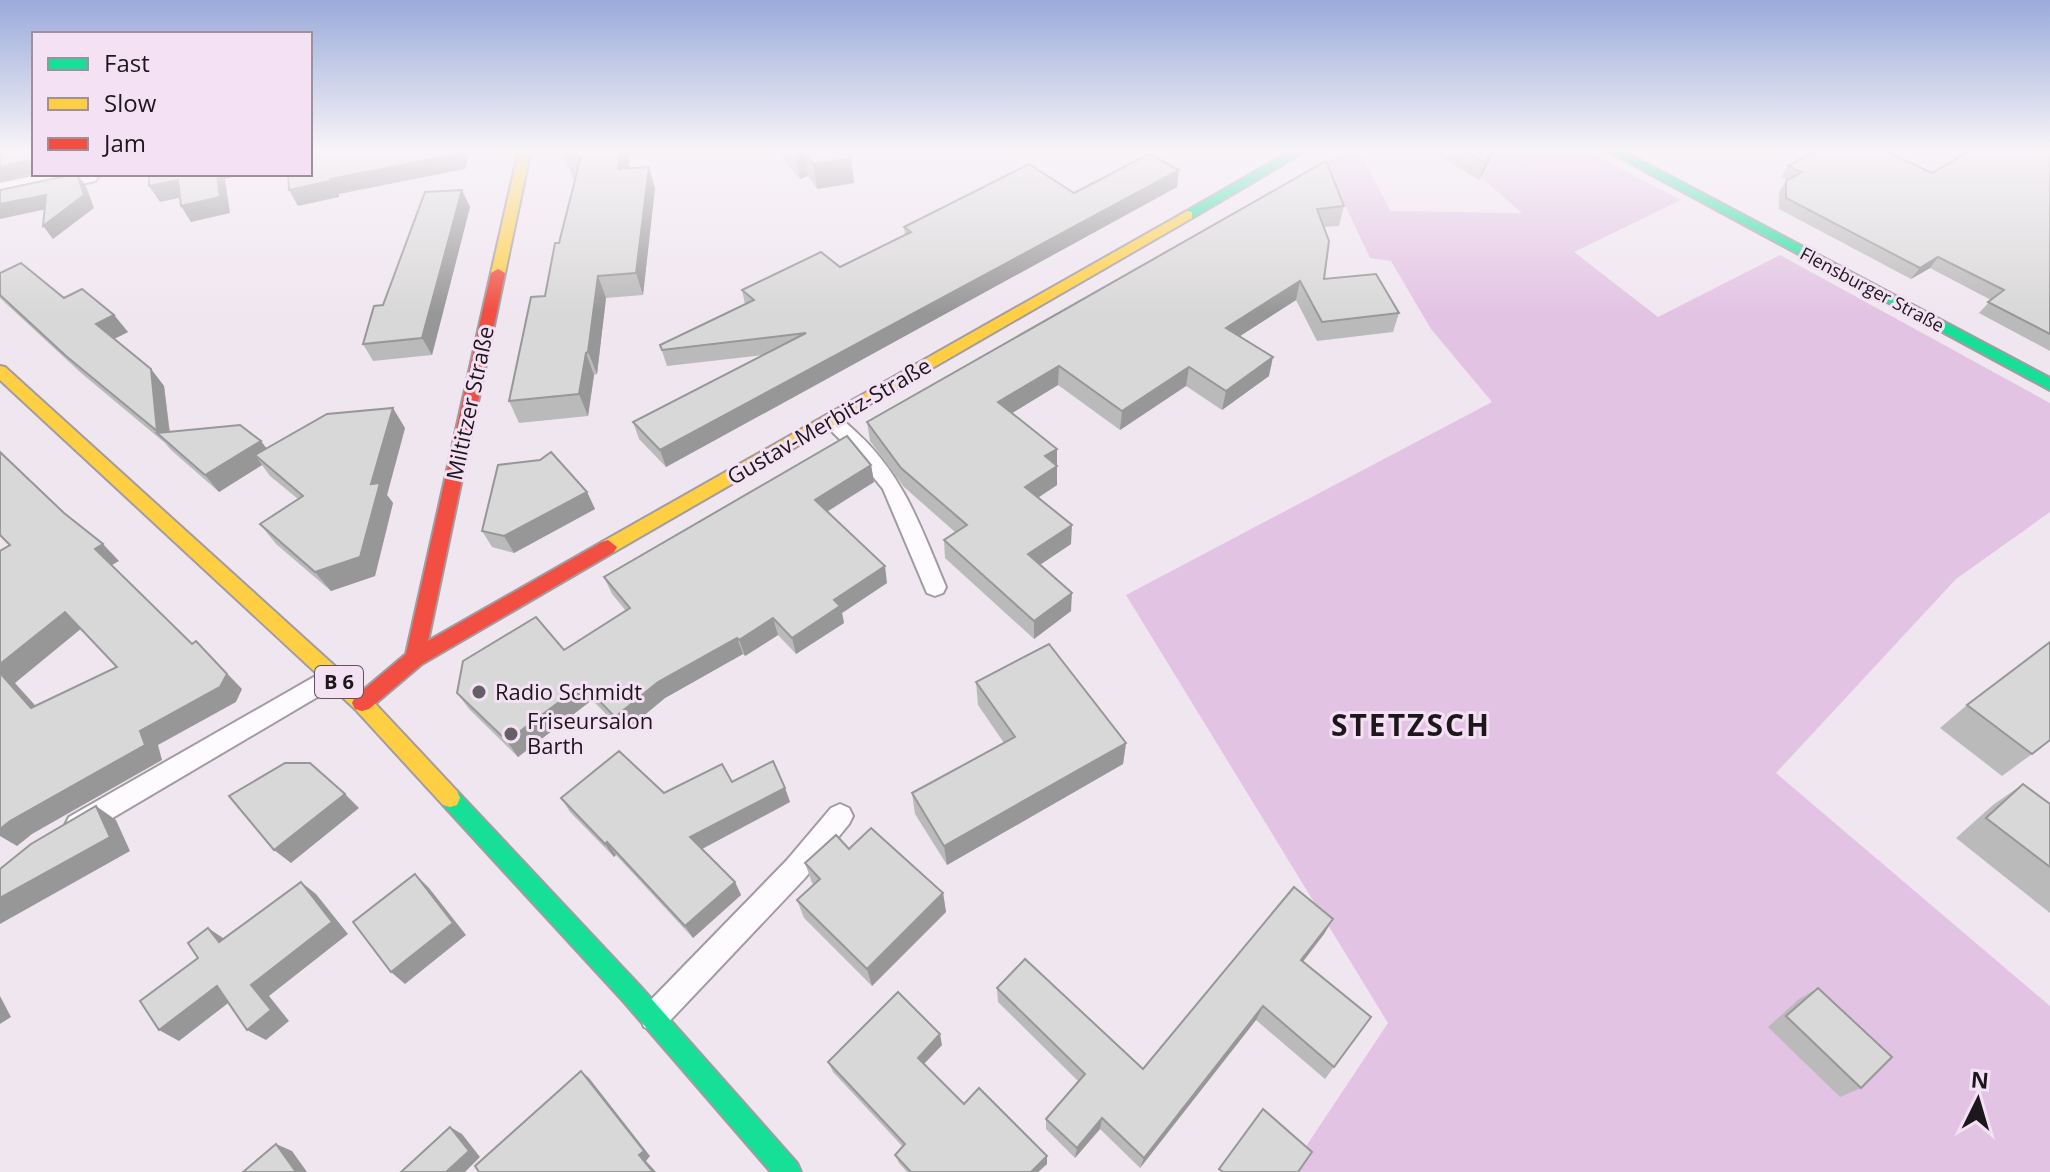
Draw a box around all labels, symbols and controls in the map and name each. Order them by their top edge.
legend [32,32,312,176]
text: Fast [104,46,150,79]
text: Slow [104,86,157,119]
text: Jam [102,126,146,159]
street label: Flensburger Straße [1796,241,1949,337]
street label: Miltitzer Straße [438,323,500,483]
street label: Gustav-Merbitz-Straße [721,349,936,491]
road number: B 6 [315,666,363,698]
place label: Radio Schmidt [495,676,642,706]
marker: Radio Schmidt [470,683,488,701]
district label: STETZSCH [1331,704,1491,745]
place label: Friseursalon Barth [527,705,653,760]
marker: Friseursalon Barth [502,725,520,743]
north arrow [1938,1060,2018,1140]
text: N [1970,1063,1990,1095]

